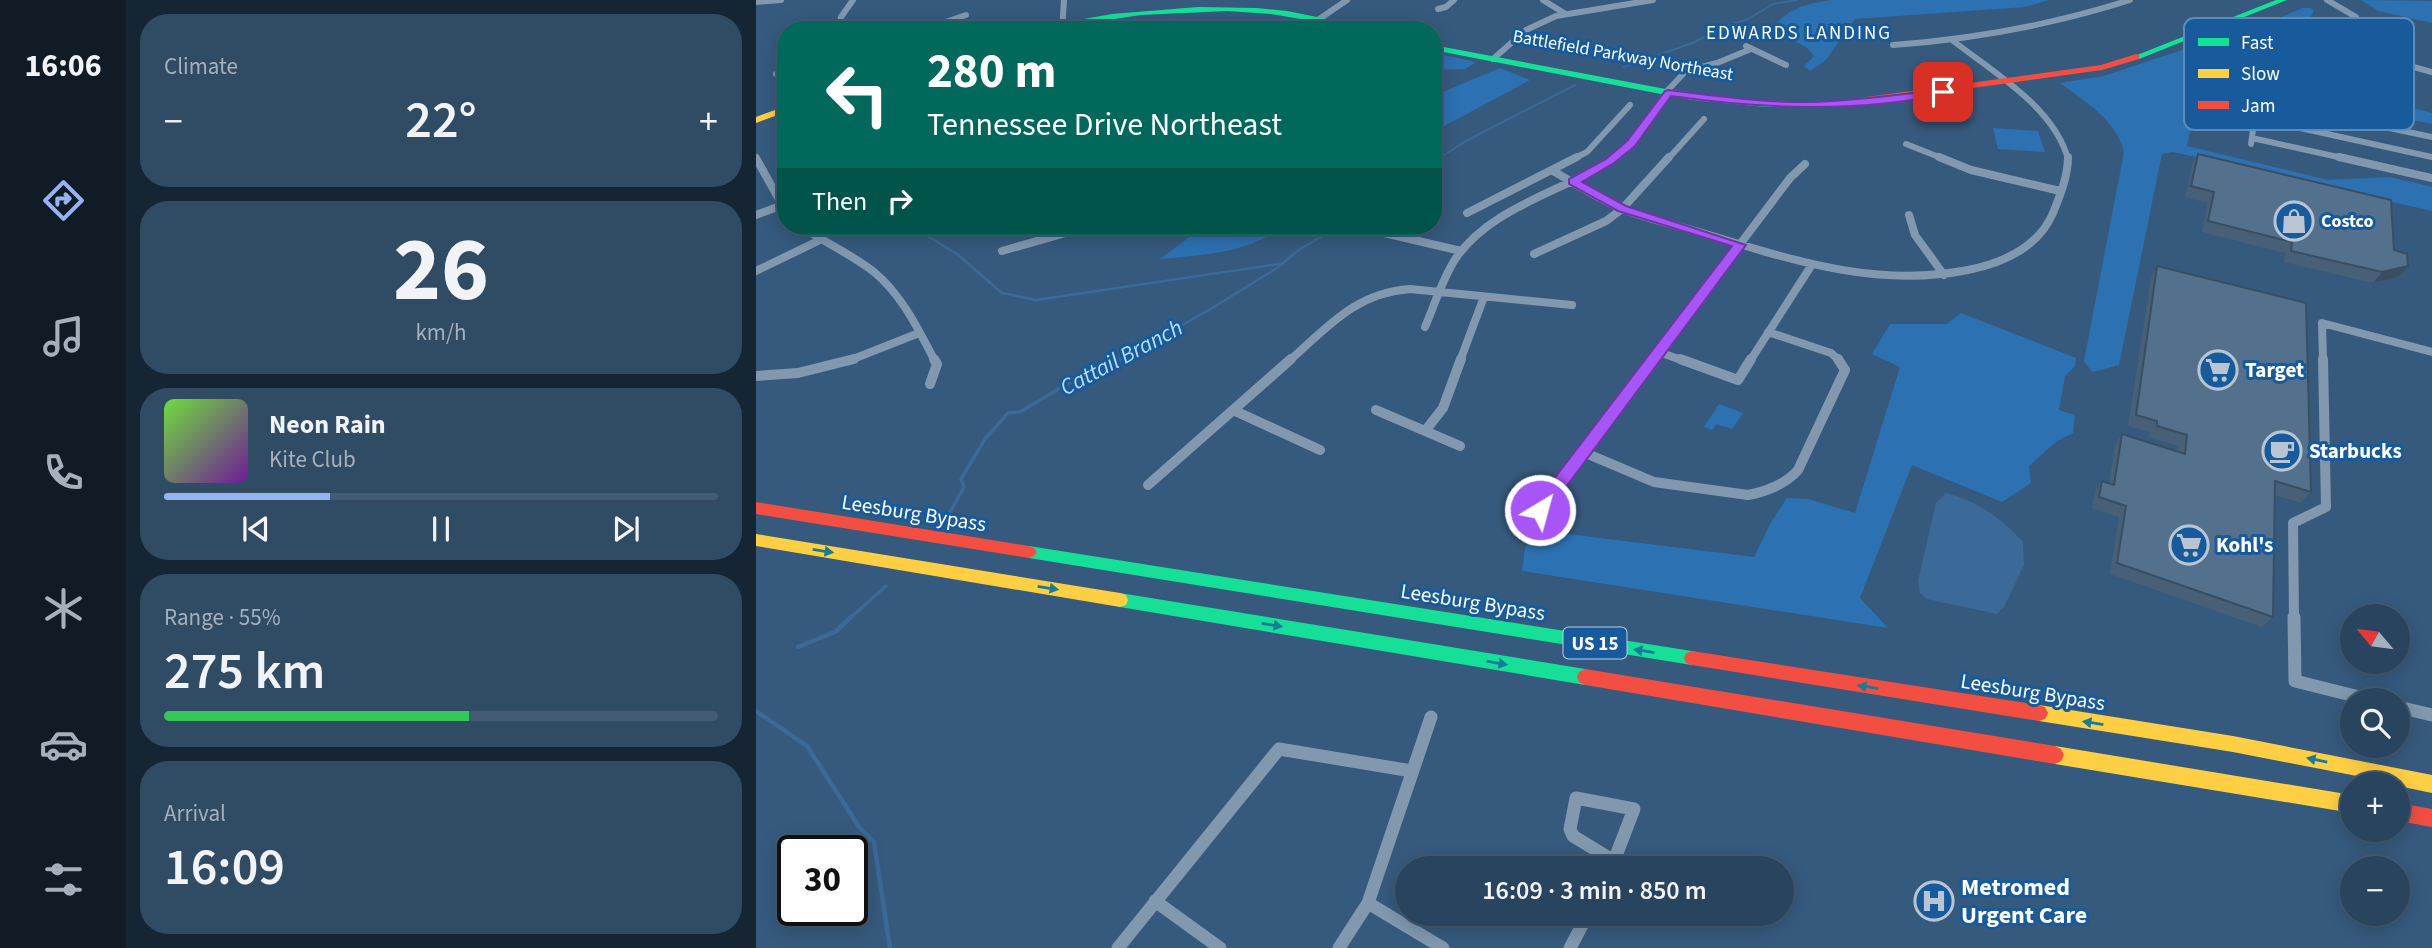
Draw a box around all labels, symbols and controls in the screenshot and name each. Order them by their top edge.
legend [2184,18,2414,130]
district label: EDWARDS LANDING [1706,20,1892,47]
street label: Battlefield Parkway Northeast [1511,24,1735,87]
text: Fast [2241,30,2274,57]
text: 280 m [927,37,1056,107]
text: 16:06 [24,43,102,89]
icon: left [812,49,903,140]
text: Climate [164,50,238,83]
text: Slow [2241,61,2280,88]
pin [1913,62,1973,122]
icon: arrive [1924,73,1962,111]
text: 22° [405,84,477,158]
text: Jam [2241,93,2275,120]
text: − [164,95,183,149]
text: + [699,95,718,149]
text: Tennessee Drive Northeast [927,102,1282,148]
icon: directions [39,176,88,225]
icon: right [881,182,919,220]
text: Then [812,183,867,220]
shop icon: Costco [2273,200,2315,242]
text: 26 [393,206,489,335]
place label: Costco [2321,209,2373,234]
water label: Cattail Branch [1054,311,1189,404]
icon: music [39,312,88,361]
text: km/h [415,316,467,349]
supermarket icon: Target [2197,349,2239,391]
place label: Target [2245,355,2304,385]
text: Neon Rain [269,406,386,443]
cafe icon: Starbucks [2261,430,2303,472]
place label: Starbucks [2309,436,2402,466]
text: Kite Club [269,443,356,476]
icon: phone [39,448,88,497]
position arrow [1503,473,1577,547]
street label: Leesburg Bypass [840,487,989,539]
icon: previous [237,510,275,548]
icon: pause [422,510,460,548]
icon: next [607,510,645,548]
supermarket icon: Kohl's [2168,524,2210,566]
place label: Kohl's [2216,530,2273,560]
one-way arrow [812,546,834,557]
street label: Leesburg Bypass [1399,576,1548,628]
one-way arrow [1037,583,1059,594]
icon: climate [39,584,88,633]
text: Range · 55% [164,601,281,634]
north arrow [2340,604,2410,674]
map controls [2340,604,2410,926]
one-way arrow [1261,620,1283,631]
road number: US 15 [1564,628,1626,658]
text: 275 km [164,635,325,709]
one-way arrow [1632,645,1654,656]
one-way arrow [1486,658,1508,669]
street label: Leesburg Bypass [1959,666,2108,718]
one-way arrow [1857,681,1879,692]
button: search [2340,688,2410,758]
one-way arrow [2082,717,2104,728]
icon: car [39,720,88,769]
one-way arrow [2306,754,2328,765]
button: + [2340,772,2410,842]
text: Arrival [164,797,226,830]
text: 16:09 [164,831,285,905]
speed limit sign: 30 [777,835,868,926]
icon: filters [39,855,88,904]
button: − [2340,856,2410,926]
place label: Metromed Urgent Care [1961,870,2087,933]
text: 16:09 · 3 min · 850 m [1482,872,1707,909]
hospital icon: Metromed Urgent Care [1913,880,1955,922]

